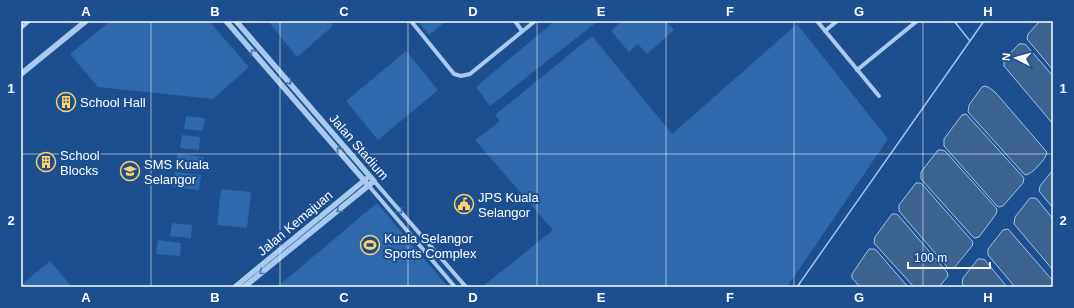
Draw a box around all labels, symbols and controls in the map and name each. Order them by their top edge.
text: A [81,4,91,19]
text: B [210,4,220,19]
text: C [339,4,349,19]
text: D [468,4,478,19]
text: E [597,4,606,19]
text: F [726,4,734,19]
text: G [854,4,864,19]
text: H [983,4,993,19]
north arrow [996,38,1036,78]
one-way arrow [251,50,258,57]
text: N [1000,52,1012,62]
one-way arrow [285,78,292,85]
text: 1 [7,81,15,96]
text: 1 [1059,81,1067,96]
building icon: School Hall [55,91,77,113]
place label: School Hall [80,95,146,110]
street label: Jalan Stadium [326,111,392,183]
place label: School Blocks [60,148,100,178]
one-way arrow [336,148,343,155]
building icon: School Blocks [35,151,57,173]
place label: SMS Kuala Selangor [144,157,210,187]
school or university icon: SMS Kuala Selangor [119,160,141,182]
street label: Jalan Kemajuan [254,187,336,259]
place label: JPS Kuala Selangor [478,190,539,220]
public building icon: JPS Kuala Selangor [453,193,475,215]
one-way arrow [336,206,343,213]
one-way arrow [395,207,402,214]
text: 2 [7,213,15,228]
text: 2 [1059,213,1067,228]
place label: Kuala Selangor Sports Complex [384,231,477,261]
sports icon: Kuala Selangor Sports Complex [359,234,381,256]
scale bar [908,244,990,270]
text: 100 m [914,251,947,265]
one-way arrow [259,268,267,275]
text: A [81,290,91,305]
text: B [210,290,220,305]
text: C [339,290,349,305]
text: D [468,290,478,305]
text: E [597,290,606,305]
text: F [726,290,734,305]
text: G [854,290,864,305]
text: H [983,290,993,305]

